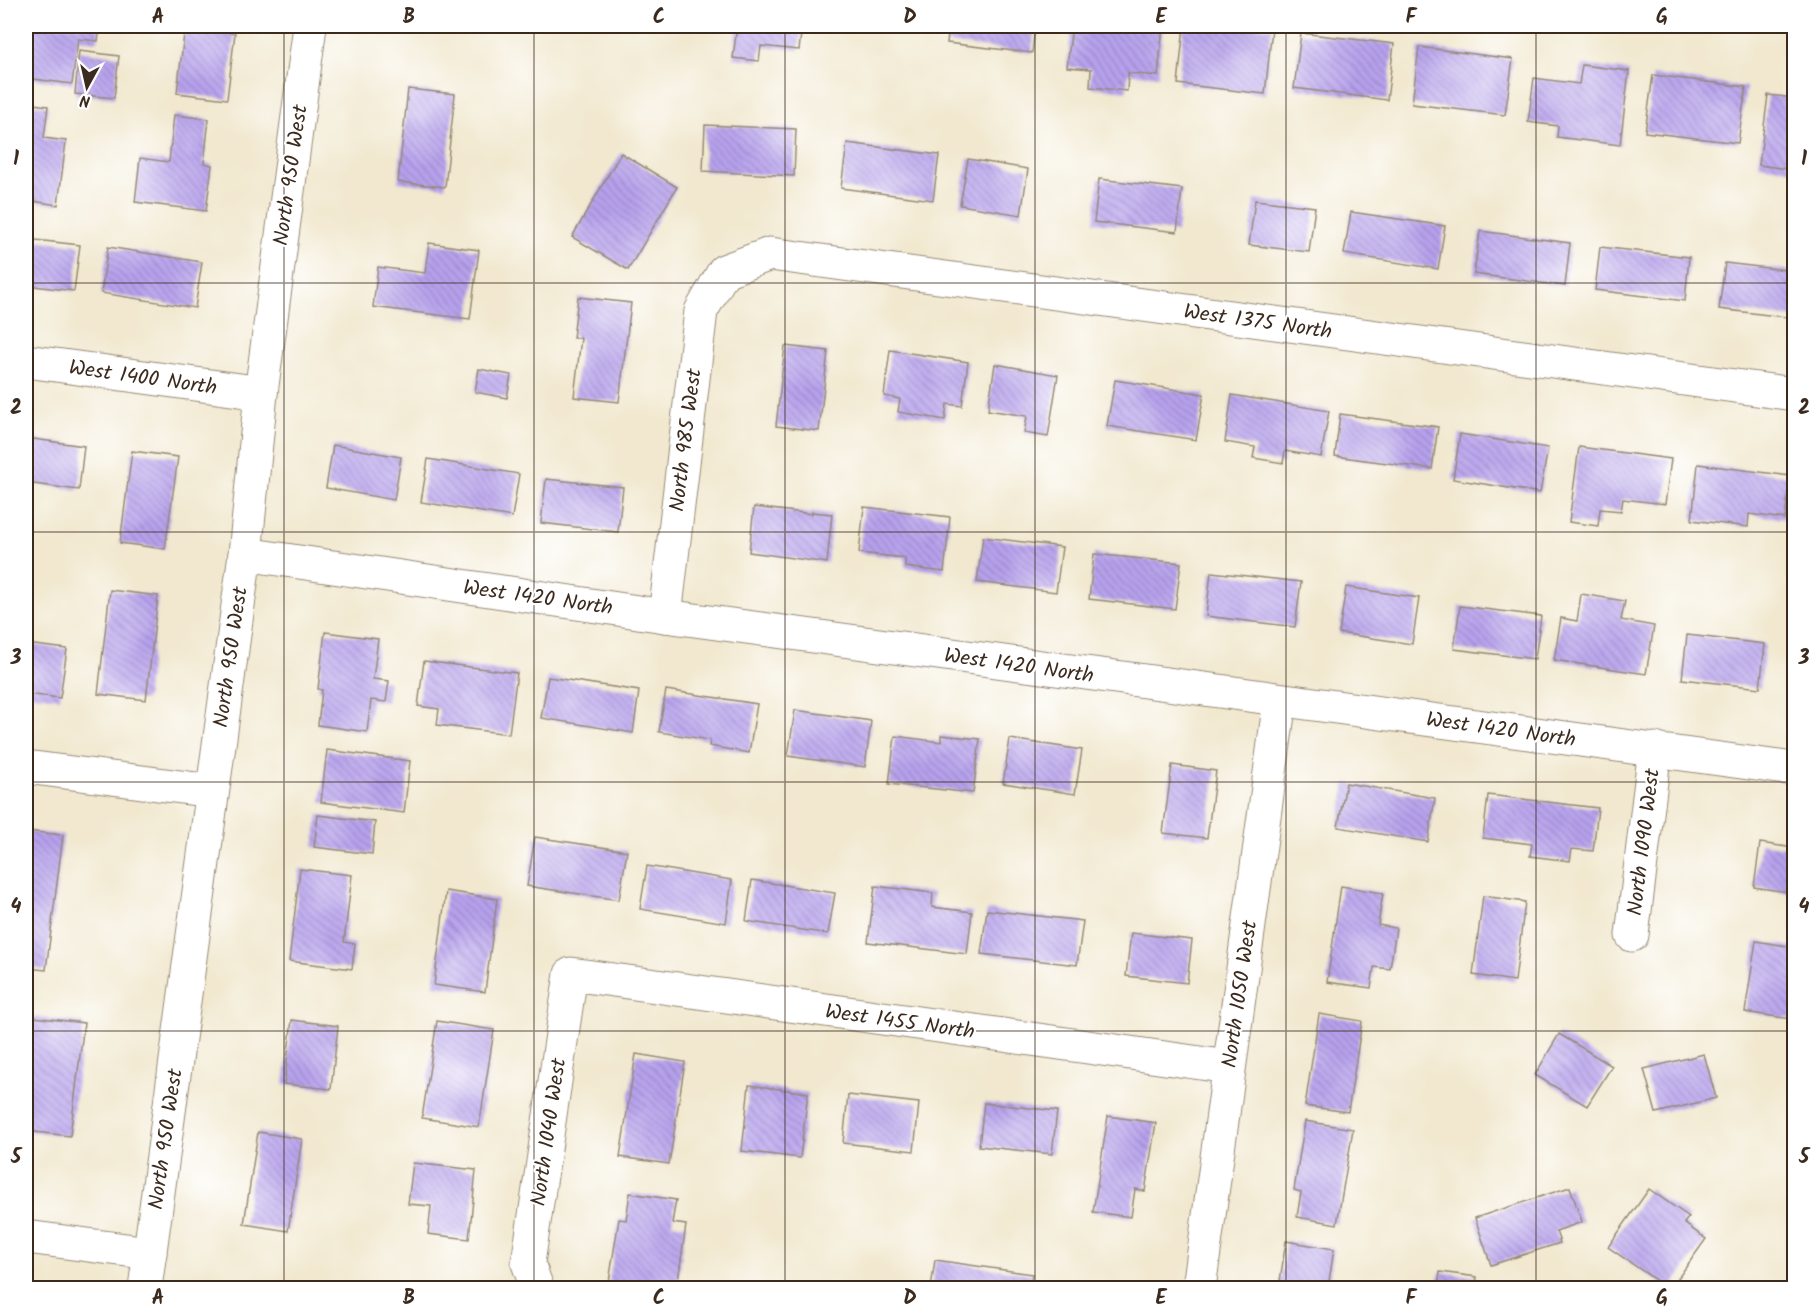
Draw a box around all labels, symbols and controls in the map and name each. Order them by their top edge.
text: A [152,2,164,34]
text: B [403,2,415,34]
text: C [653,2,665,34]
text: D [903,2,917,34]
text: E [1155,2,1167,34]
text: F [1406,2,1418,34]
text: G [1656,2,1668,34]
north arrow [57,57,117,117]
text: N [78,87,92,113]
street label: North 950 West [265,102,318,248]
text: 1 [13,144,19,176]
text: 1 [1801,144,1807,176]
street label: West 1375 North [1182,296,1334,349]
street label: West 1400 North [67,352,219,405]
street label: North 985 West [661,366,712,514]
text: 2 [10,393,22,425]
text: 2 [1798,393,1810,425]
street label: West 1420 North [461,572,615,625]
street label: North 950 West [205,584,258,730]
street label: West 1420 North [942,640,1096,693]
text: 3 [10,643,22,675]
text: 3 [1798,643,1810,675]
street label: West 1420 North [1424,704,1578,757]
street label: North 1090 West [1619,766,1670,917]
text: 4 [11,892,22,924]
text: 4 [1799,892,1810,924]
street label: North 1050 West [1214,917,1267,1070]
street label: West 1455 North [823,996,977,1049]
street label: North 1040 West [523,1055,576,1208]
street label: North 950 West [140,1066,193,1212]
text: 5 [10,1142,23,1174]
text: 5 [1798,1142,1811,1174]
text: A [152,1283,164,1314]
text: B [403,1283,415,1314]
text: C [653,1283,665,1314]
text: D [903,1283,917,1314]
text: E [1155,1283,1167,1314]
text: F [1406,1283,1418,1314]
text: G [1656,1283,1668,1314]

